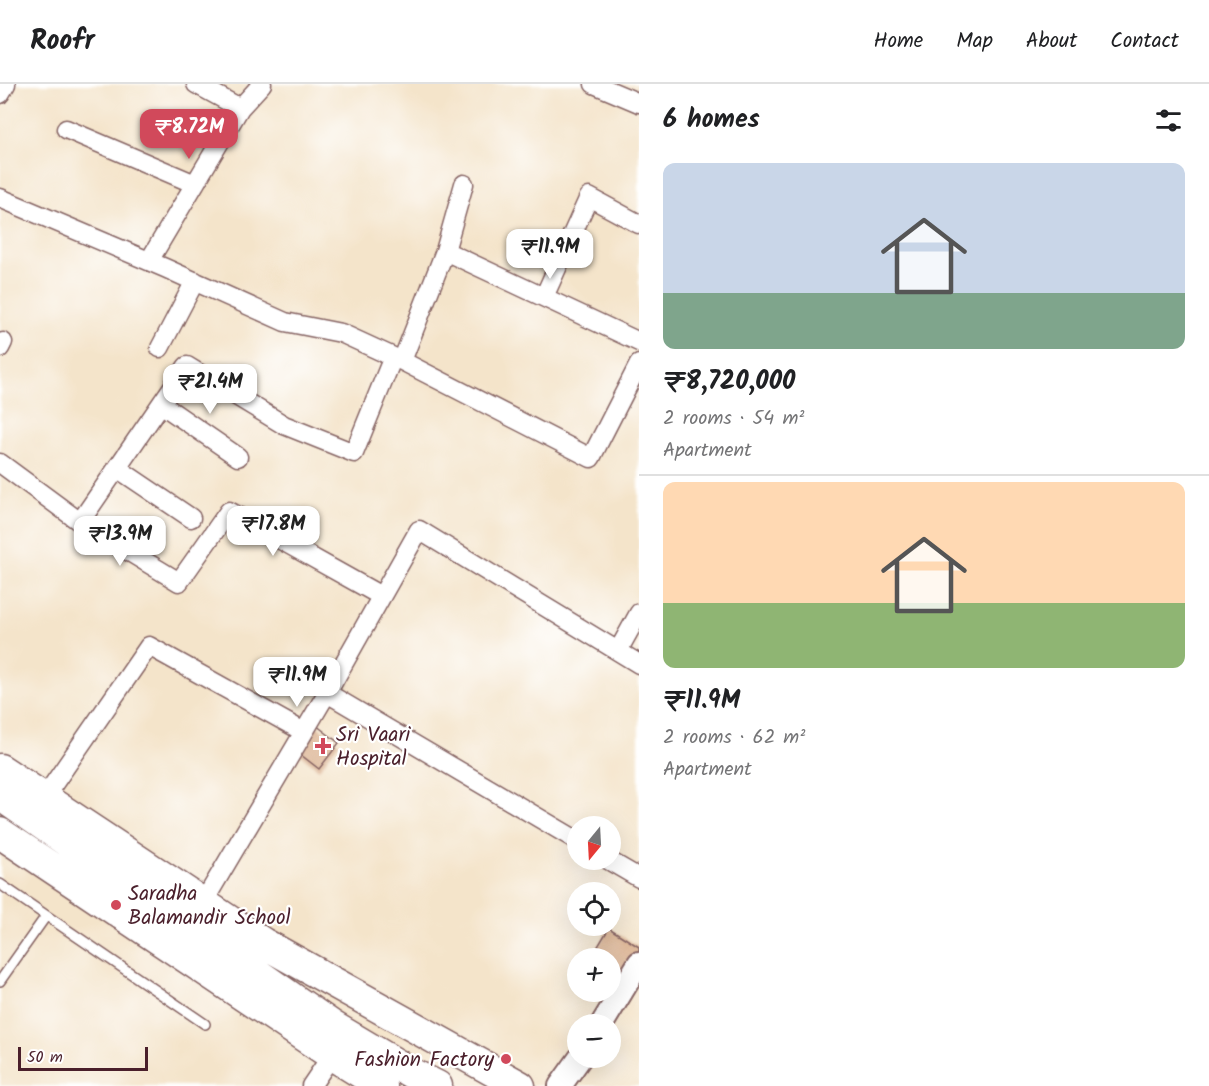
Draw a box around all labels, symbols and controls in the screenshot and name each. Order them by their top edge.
text: Roofr [30,19,95,64]
text: Home [874,25,923,58]
text: Map [956,25,993,58]
text: About [1026,25,1077,58]
text: Contact [1110,25,1179,58]
text: 6 homes [663,99,760,141]
icon: filters [1152,104,1185,137]
pin: ₹8.72M [140,109,238,160]
text: ₹8.72M [154,112,224,144]
icon: home [870,202,978,310]
pin: ₹11.9M [501,229,599,280]
text: ₹11.9M [520,232,580,264]
text: ₹8,720,000 [663,361,795,403]
pin: ₹21.4M [161,364,259,415]
text: ₹21.4M [177,367,243,399]
text: 2 rooms · 54 m² [663,403,804,435]
text: Apartment [663,435,752,467]
pin: ₹17.8M [224,506,322,557]
text: ₹17.8M [241,509,305,541]
pin: ₹13.9M [71,516,169,567]
text: ₹13.9M [88,519,152,551]
icon: home [870,521,978,629]
pin: ₹11.9M [248,657,346,708]
text: ₹11.9M [267,660,327,692]
text: ₹11.9M [663,680,740,722]
place label: Sri Vaari Hospital [336,719,411,776]
text: 2 rooms · 62 m² [663,722,805,754]
marker: Sri Vaari Hospital [314,737,332,755]
text: Apartment [663,754,752,786]
north arrow [567,816,621,870]
map controls [567,816,621,1068]
place label: Saradha Balamandir School [128,878,291,935]
button: locate [567,882,621,936]
marker: Saradha Balamandir School [109,898,123,912]
button: + [567,948,621,1002]
button: − [567,1014,621,1068]
scale bar [18,1044,148,1072]
place label: Fashion Factory [354,1044,494,1077]
text: 50 m [27,1045,63,1070]
marker: Fashion Factory [499,1052,513,1066]

